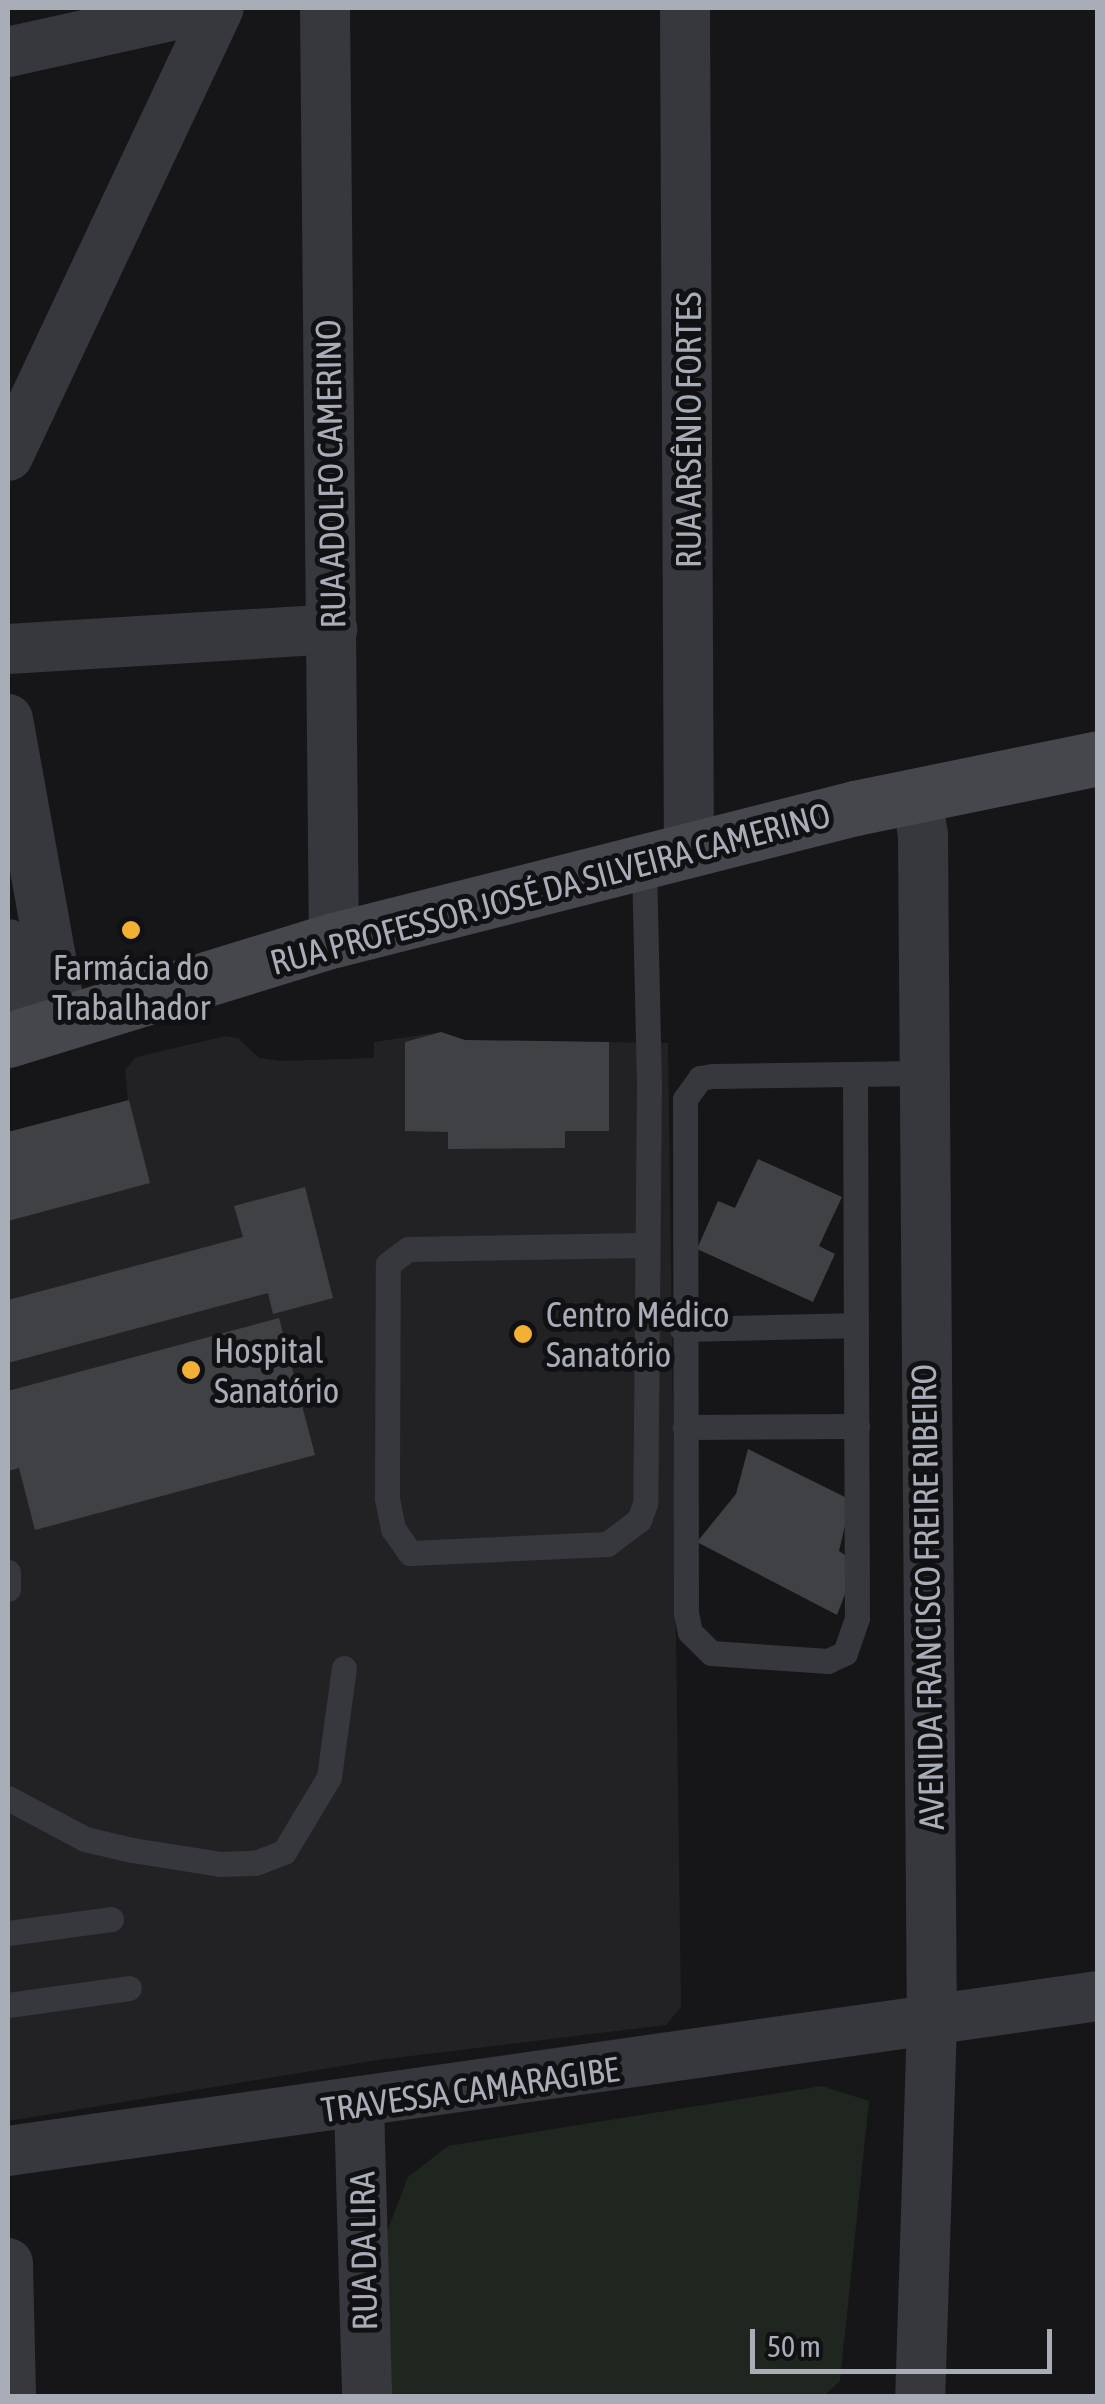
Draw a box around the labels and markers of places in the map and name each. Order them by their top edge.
marker: Farmácia do Trabalhador [120,919,142,941]
place label: Farmácia do Trabalhador [52,946,210,1028]
place label: Centro Médico Sanatório [546,1293,729,1375]
marker: Centro Médico Sanatório [510,1321,536,1347]
place label: Hospital Sanatório [214,1329,339,1411]
marker: Hospital Sanatório [178,1357,204,1383]

